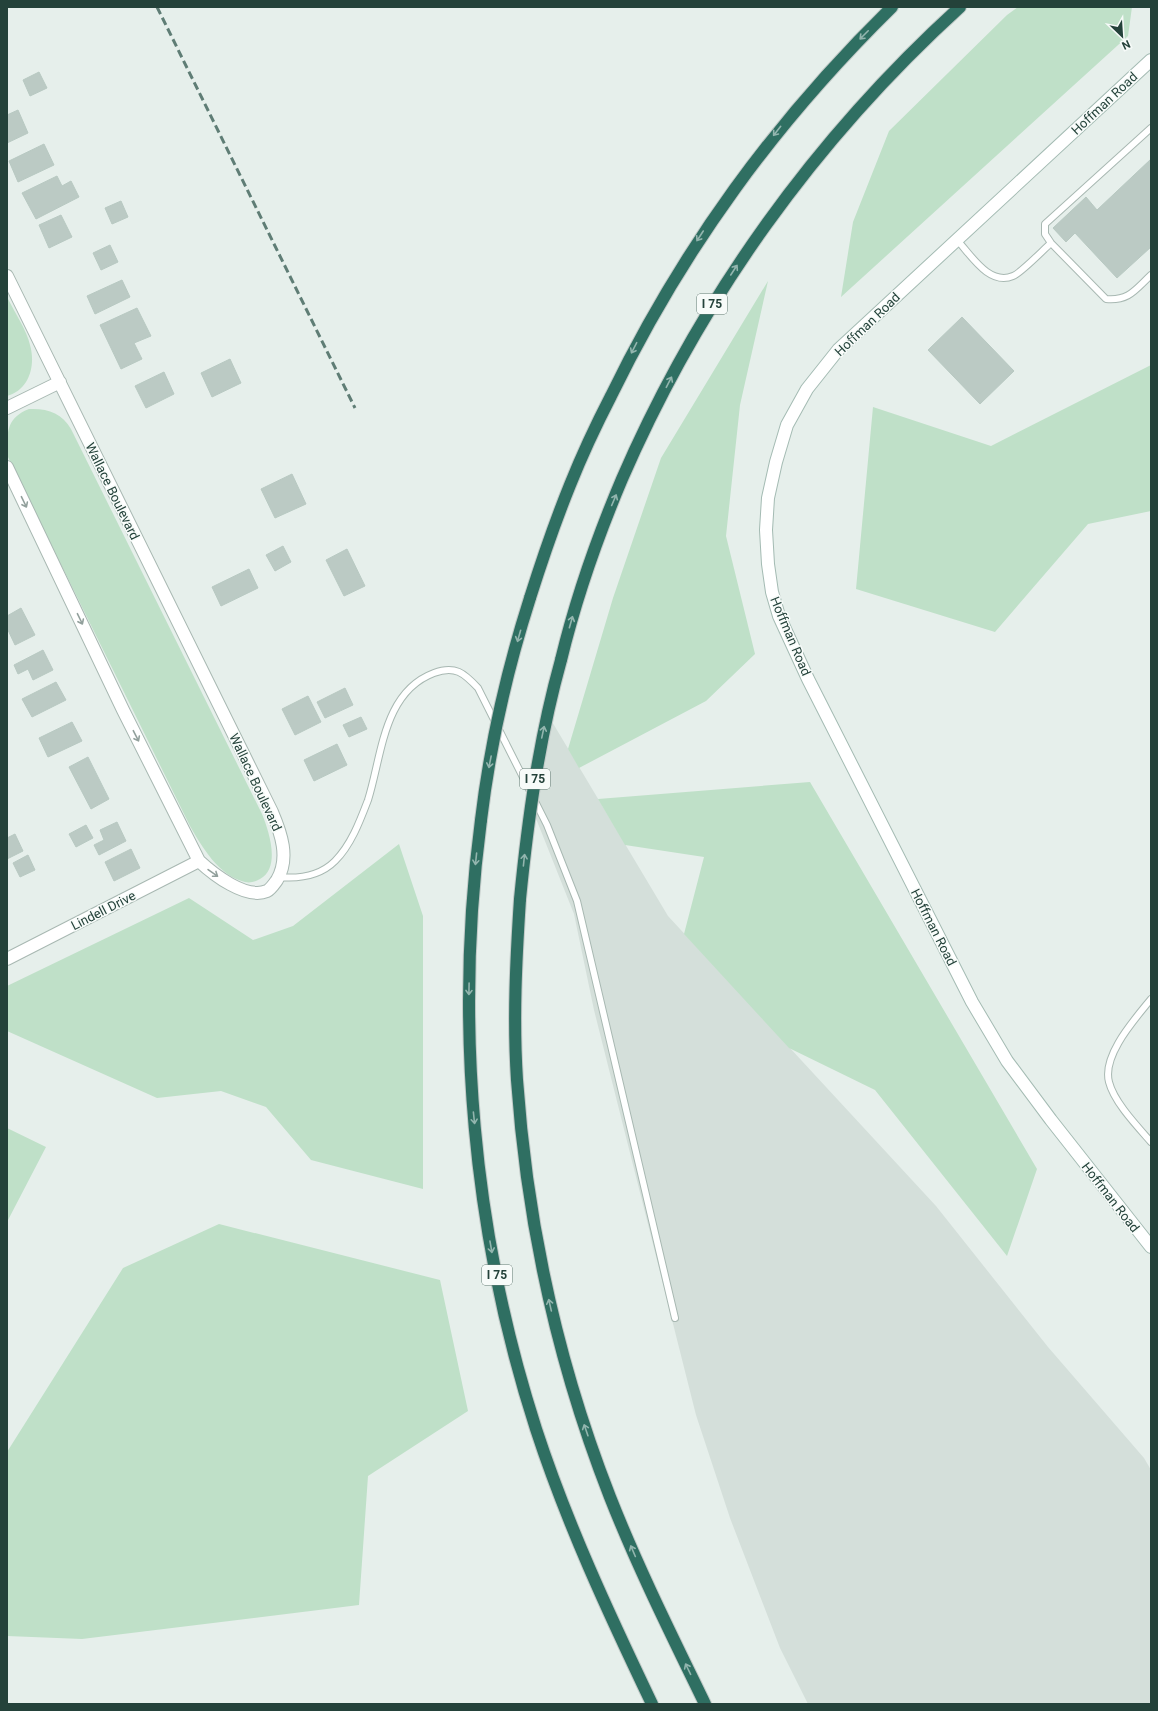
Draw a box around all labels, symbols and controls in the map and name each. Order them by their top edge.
north arrow [1102,16,1142,56]
one-way arrow [859,30,869,40]
text: N [1120,37,1132,52]
street label: Hoffman Road [1068,69,1140,138]
one-way arrow [773,126,782,137]
one-way arrow [696,230,704,242]
one-way arrow [730,265,738,276]
street label: Hoffman Road [832,290,903,359]
road number: I 75 [697,294,727,314]
one-way arrow [630,342,637,354]
one-way arrow [665,376,673,388]
street label: Wallace Boulevard [83,440,143,542]
one-way arrow [610,494,618,506]
one-way arrow [21,496,28,508]
street label: Hoffman Road [767,594,814,678]
one-way arrow [77,613,84,625]
one-way arrow [568,616,575,629]
one-way arrow [515,629,522,642]
one-way arrow [540,726,548,739]
one-way arrow [133,730,141,742]
street label: Wallace Boulevard [226,731,285,834]
one-way arrow [486,755,494,768]
road number: I 75 [520,769,550,789]
one-way arrow [473,852,480,865]
one-way arrow [520,854,528,867]
one-way arrow [207,869,218,877]
street label: Hoffman Road [908,886,959,968]
street label: Lindell Drive [68,888,138,933]
one-way arrow [465,982,473,995]
one-way arrow [470,1112,478,1125]
street label: Hoffman Road [1079,1159,1143,1235]
one-way arrow [488,1240,496,1253]
road number: I 75 [482,1265,512,1285]
one-way arrow [546,1299,554,1312]
one-way arrow [582,1424,590,1436]
one-way arrow [628,1545,636,1557]
one-way arrow [684,1663,691,1675]

